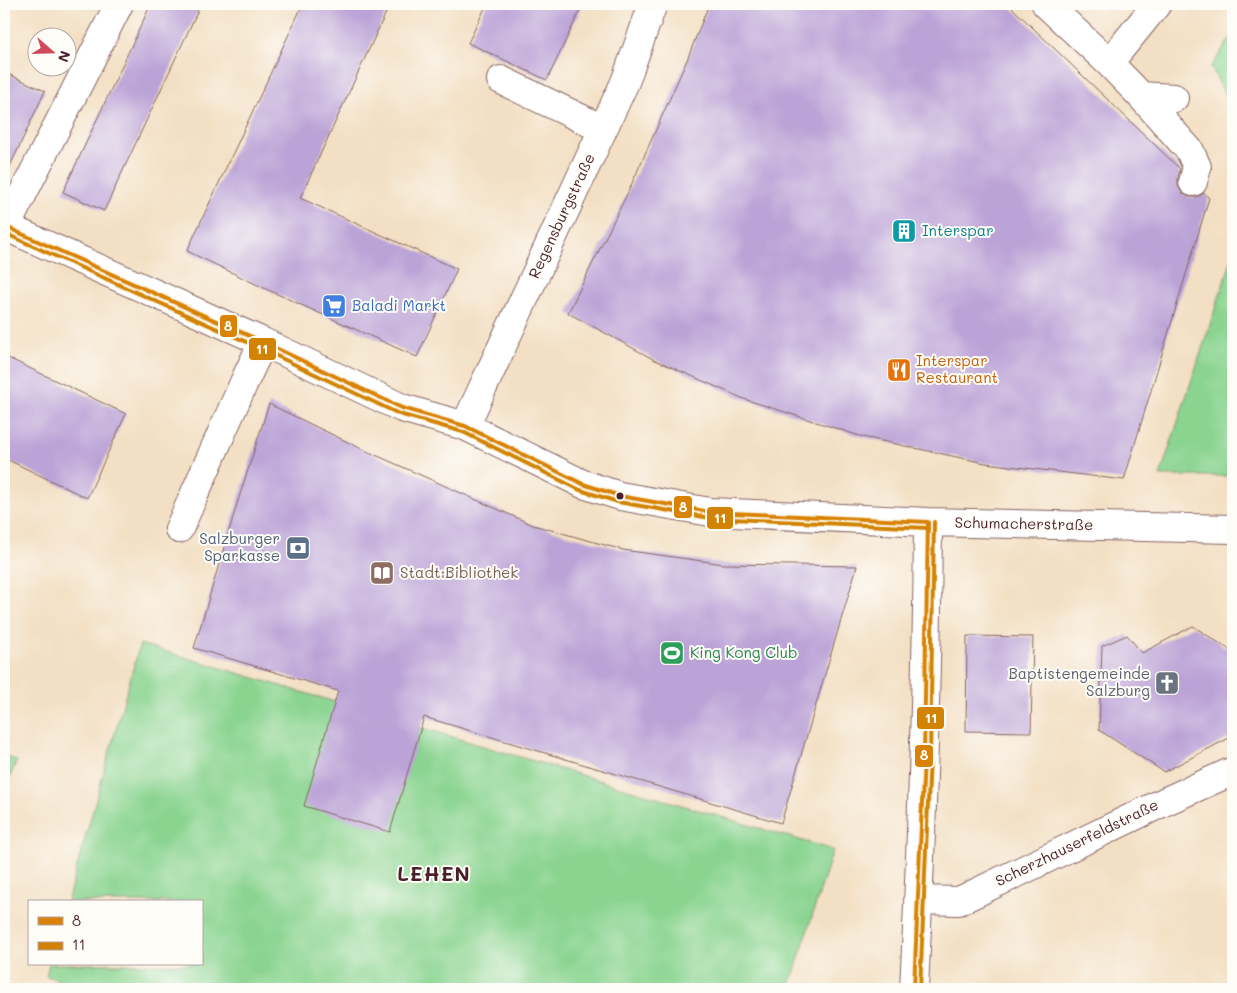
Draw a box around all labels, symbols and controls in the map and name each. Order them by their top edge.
north arrow [28,28,78,78]
text: N [54,48,75,65]
street label: Regensburgstraße [523,150,599,281]
building icon: Interspar [891,218,917,244]
place label: Interspar [922,220,994,240]
supermarket icon: Baladi Markt [321,293,347,319]
place label: Baladi Markt [352,295,446,315]
line badge: 8 [219,314,238,338]
text: 8 [224,316,233,335]
line badge: 11 [248,337,277,361]
text: 11 [256,339,268,358]
place label: Interspar Restaurant [916,350,998,387]
restaurant icon: Interspar Restaurant [886,357,912,383]
unlabelled marker [615,491,625,501]
line badge: 8 [673,495,693,519]
text: 8 [679,497,688,516]
line badge: 11 [706,506,734,530]
text: 11 [714,508,726,527]
street label: Schumacherstraße [954,512,1094,534]
place label: Salzburger Sparkasse [199,528,280,565]
bank icon: Salzburger Sparkasse [285,535,311,561]
library icon: Stadt:Bibliothek [369,560,395,586]
place label: Stadt:Bibliothek [400,562,518,582]
sports icon: King Kong Club [659,640,685,666]
place label: King Kong Club [690,642,798,662]
place label: Baptistengemeinde Salzburg [1008,663,1150,700]
church icon: Baptistengemeinde Salzburg [1154,670,1180,696]
line badge: 11 [916,706,945,730]
text: 11 [925,708,937,727]
line badge: 8 [914,744,934,768]
text: 8 [920,745,929,764]
street label: Scherzhauserfeldstraße [992,794,1161,890]
district label: LEHEN [397,860,471,886]
legend [28,900,202,966]
text: 8 [72,910,81,930]
text: 11 [72,934,85,954]

